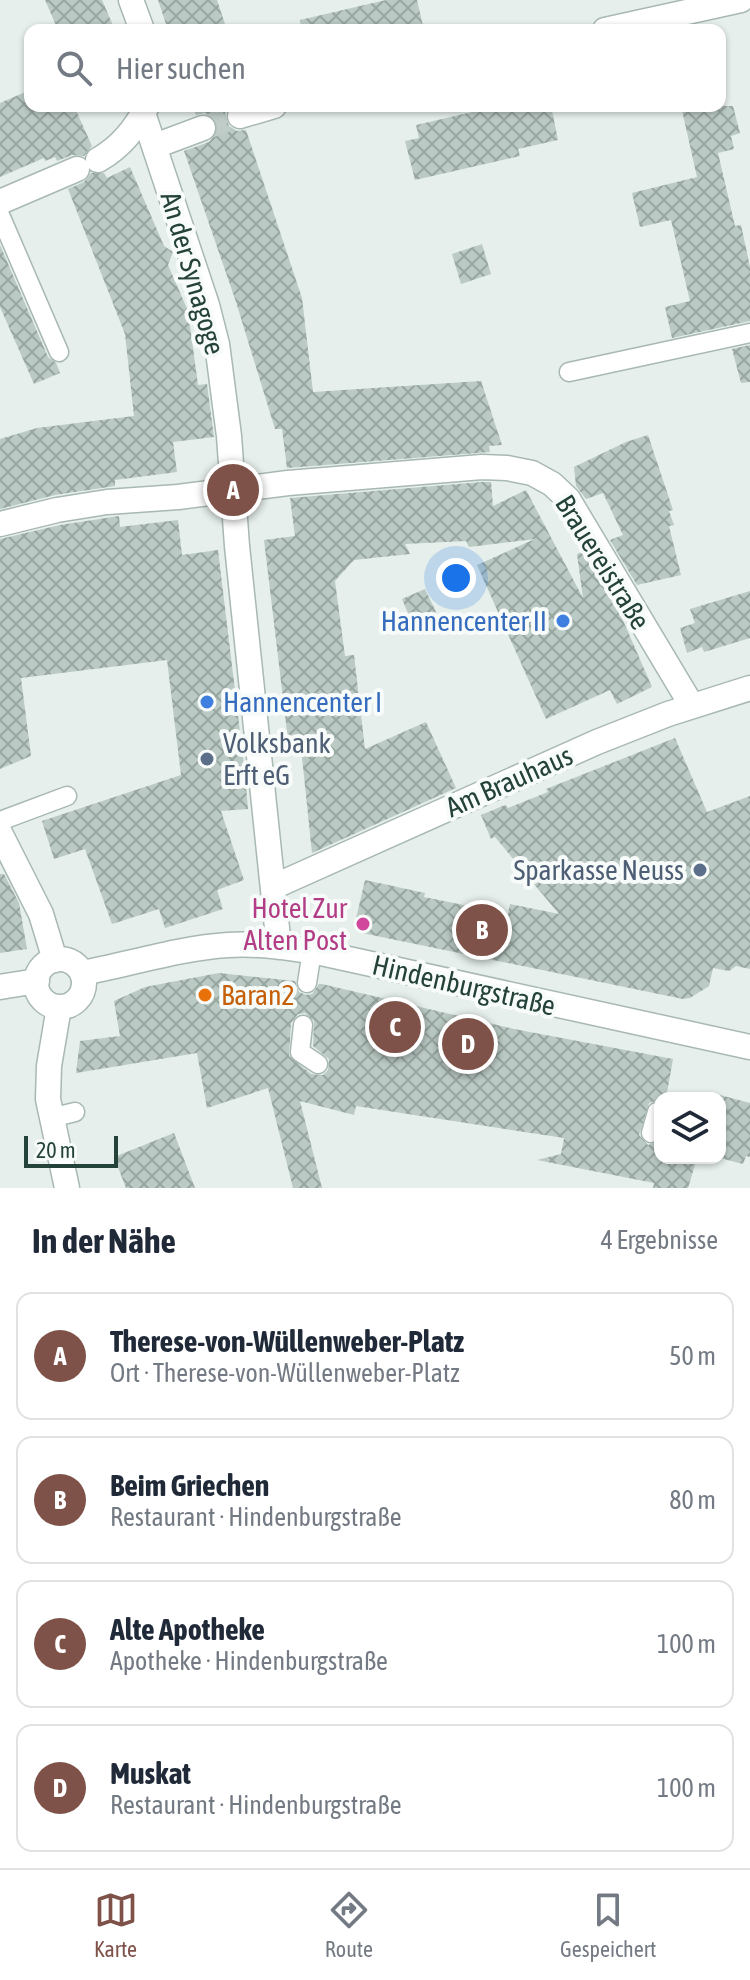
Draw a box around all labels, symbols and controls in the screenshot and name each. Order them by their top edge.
search box [24,24,726,112]
icon: search [52,46,96,90]
text: Hier suchen [116,51,246,85]
street label: An der Synagoge [155,188,231,358]
pin: A [207,460,259,520]
street label: Brauereistraße [549,489,657,635]
your location [436,558,476,598]
place label: Hannencenter II [381,605,547,637]
marker: Hannencenter II [554,612,572,630]
place label: Hannencenter I [223,686,382,718]
marker: Hannencenter I [198,693,216,711]
place label: Volksbank Erft eG [223,727,331,791]
street label: Am Brauhaus [441,739,577,823]
marker: Volksbank Erft eG [198,750,216,768]
place label: Sparkasse Neuss [514,854,684,886]
marker: Sparkasse Neuss [691,861,709,879]
place label: Hotel Zur Alten Post [243,892,348,956]
pin: B [456,900,508,960]
marker: Hotel Zur Alten Post [354,915,372,933]
street label: Hindenburgstraße [369,948,559,1022]
place label: Baran2 [221,979,295,1011]
marker: Baran2 [196,986,214,1004]
pin: C [369,997,421,1057]
pin: D [442,1014,494,1074]
map controls [654,1092,726,1164]
button: layers [654,1092,726,1164]
scale bar [24,1132,118,1168]
text: 20 m [36,1137,76,1163]
text: In der Nähe [32,1221,176,1260]
text: 4 Ergebnisse [601,1225,718,1255]
text: Therese-von-Wüllenweber-Platz [110,1324,464,1358]
text: A [54,1341,66,1371]
text: 50 m [669,1341,716,1371]
text: Ort · Therese-von-Wüllenweber-Platz [110,1358,460,1388]
text: Beim Griechen [110,1468,269,1502]
text: B [54,1485,66,1515]
text: 80 m [669,1485,716,1515]
text: Restaurant · Hindenburgstraße [110,1502,401,1532]
text: Alte Apotheke [110,1612,265,1646]
text: C [54,1629,66,1659]
text: 100 m [657,1629,716,1659]
text: Apotheke · Hindenburgstraße [110,1646,388,1676]
text: Muskat [110,1756,191,1790]
text: D [53,1773,67,1803]
text: 100 m [657,1773,716,1803]
text: Restaurant · Hindenburgstraße [110,1790,401,1820]
tab: Karte [94,1888,138,1962]
tab: Route [325,1888,373,1962]
tab: Gespeichert [560,1888,656,1962]

